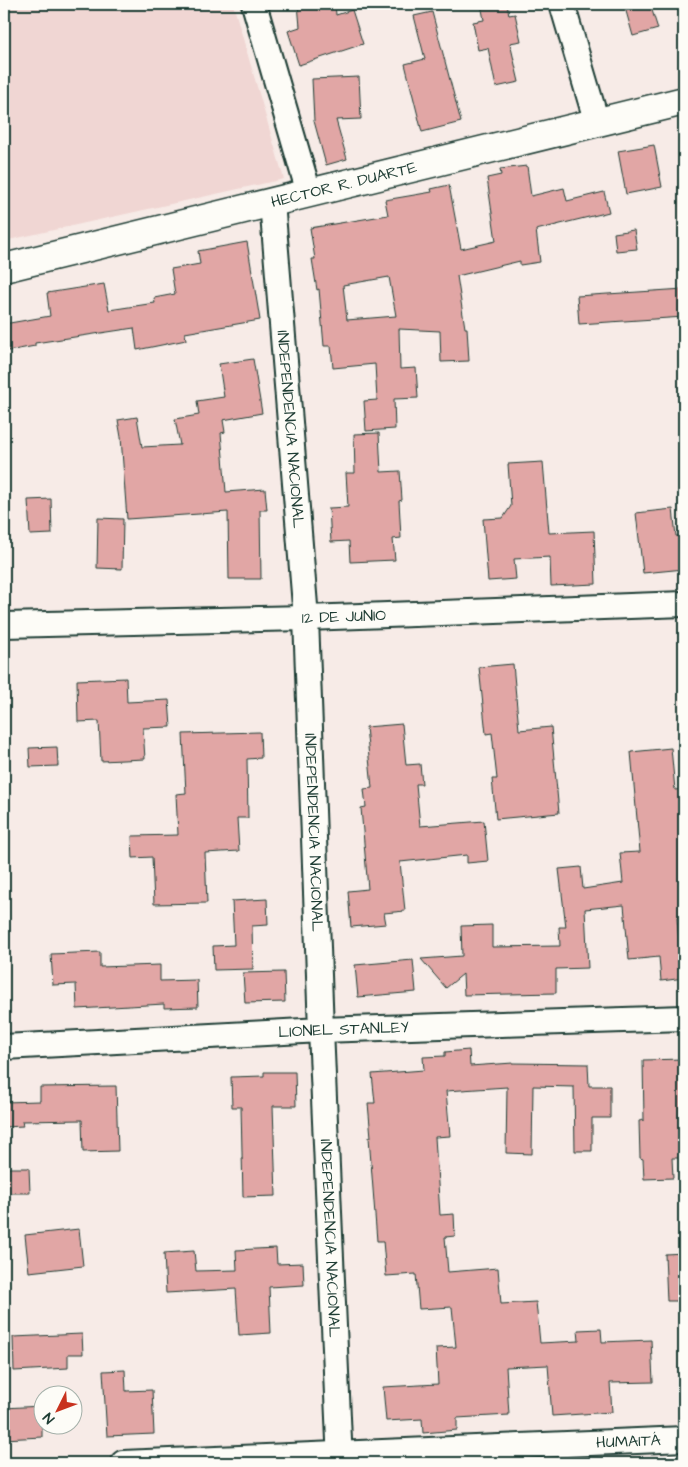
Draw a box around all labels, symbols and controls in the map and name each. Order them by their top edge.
street label: HECTOR R. DUARTE [269,156,420,213]
street label: INDEPENDENCIA NACIONAL [272,329,310,529]
street label: 12 DE JUNIO [301,604,387,629]
street label: INDEPENDENCIA NACIONAL [299,733,328,932]
street label: LIONEL STANLEY [278,1016,410,1043]
street label: INDEPENDENCIA NACIONAL [315,1139,345,1338]
north arrow [32,1384,82,1434]
text: N [39,1408,59,1428]
street label: HUMAITÁ [596,1429,661,1454]

